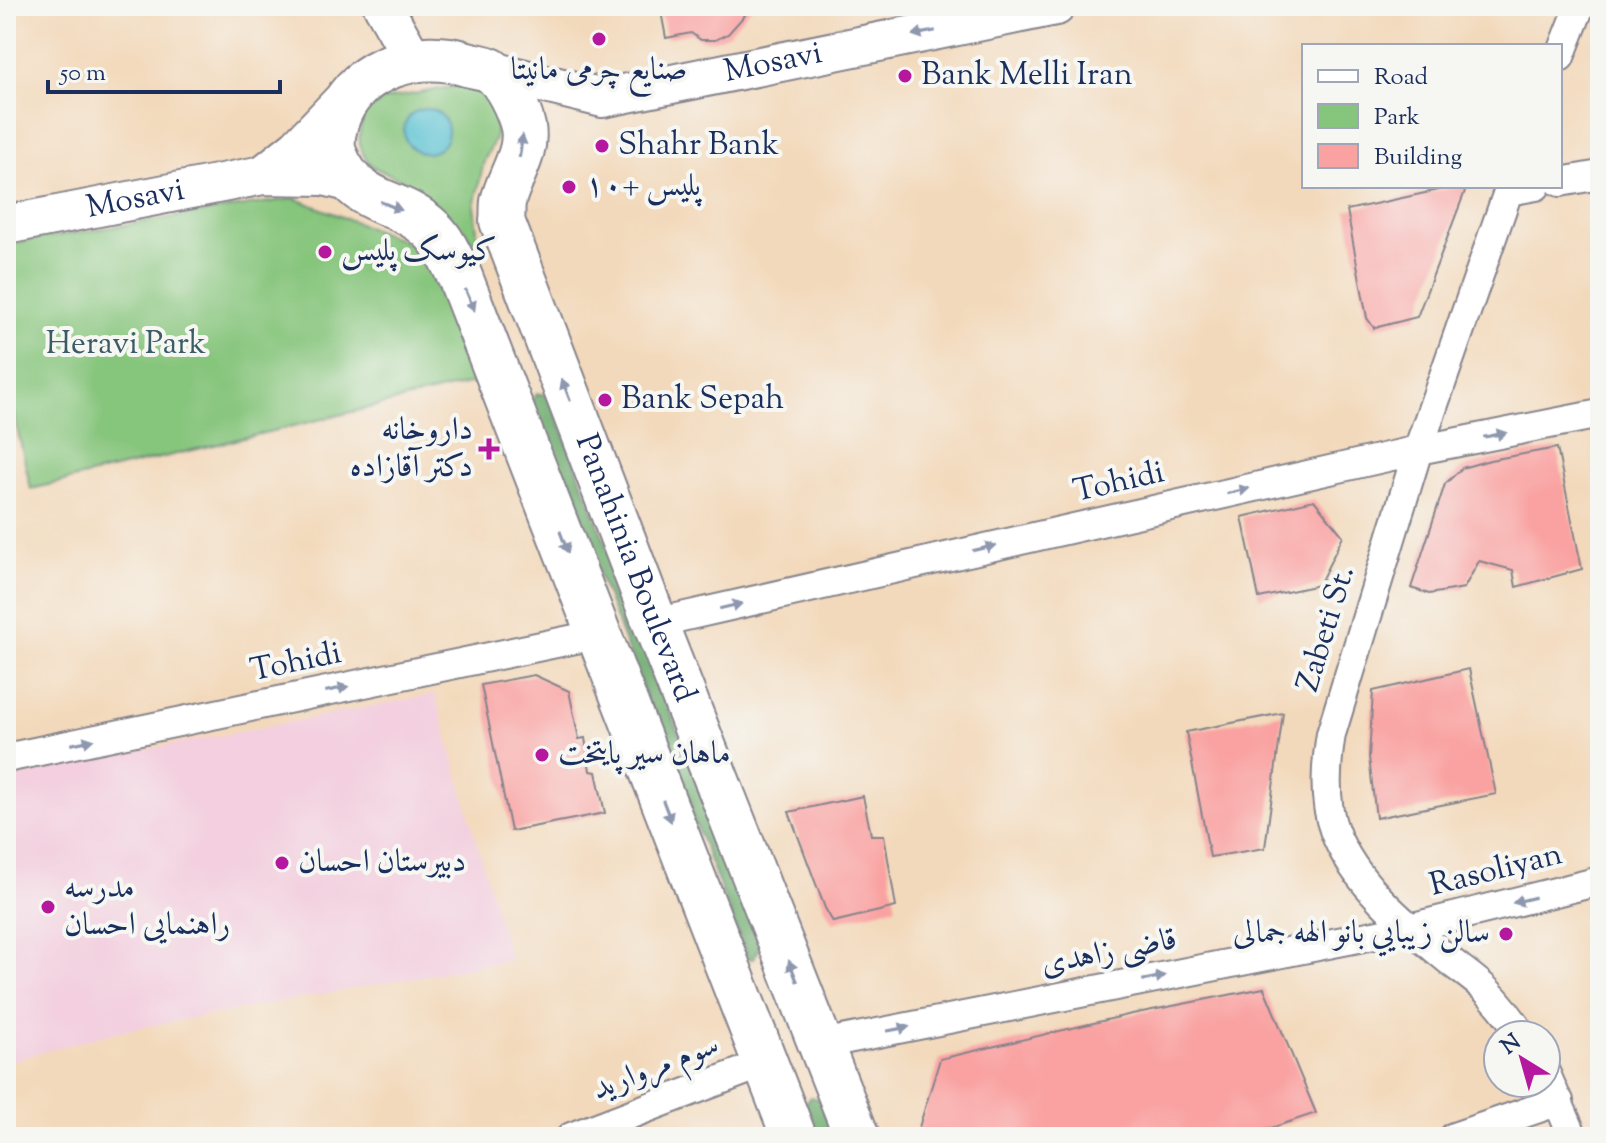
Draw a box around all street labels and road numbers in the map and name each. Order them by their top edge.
street label: Mosavi [720,31,826,96]
street label: Mosavi [82,168,189,232]
street label: Panahinia Boulevard [562,428,707,709]
street label: Tohidi [1069,450,1169,516]
street label: Zabeti St. [1286,560,1368,698]
street label: Tohidi [246,631,346,695]
street label: Rasoliyan [1425,832,1567,910]
street label: قاضی زاهدی [1037,917,1181,989]
street label: سوم مروارید [586,1023,727,1115]

